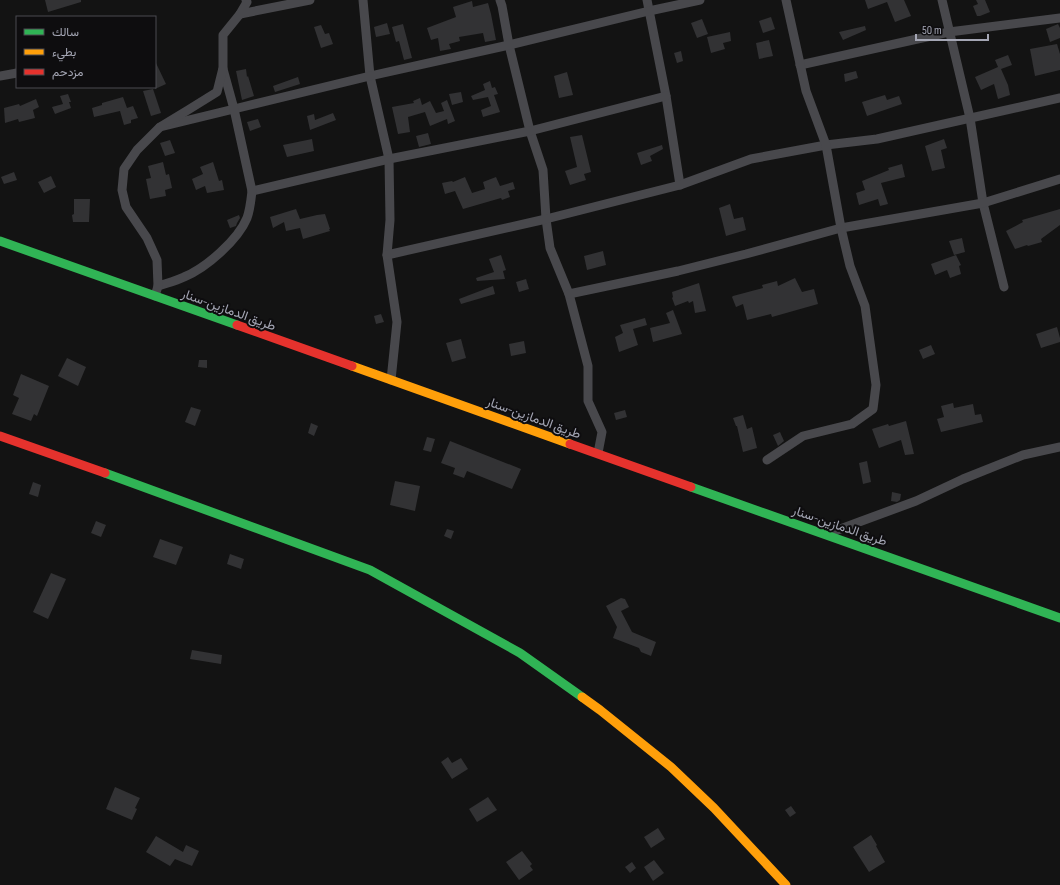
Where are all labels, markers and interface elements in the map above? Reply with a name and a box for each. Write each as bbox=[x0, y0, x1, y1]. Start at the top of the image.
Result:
legend bbox=[16, 16, 156, 88]
scale bar bbox=[916, 16, 988, 42]
text: 50 m bbox=[922, 23, 942, 38]
text: سالك bbox=[52, 25, 79, 40]
text: بطيء bbox=[52, 45, 76, 62]
text: مزدحم bbox=[52, 65, 83, 80]
street label: طريق الدمازين-سنار bbox=[178, 285, 278, 334]
street label: طريق الدمازين-سنار bbox=[483, 393, 583, 442]
street label: طريق الدمازين-سنار bbox=[789, 502, 889, 550]

